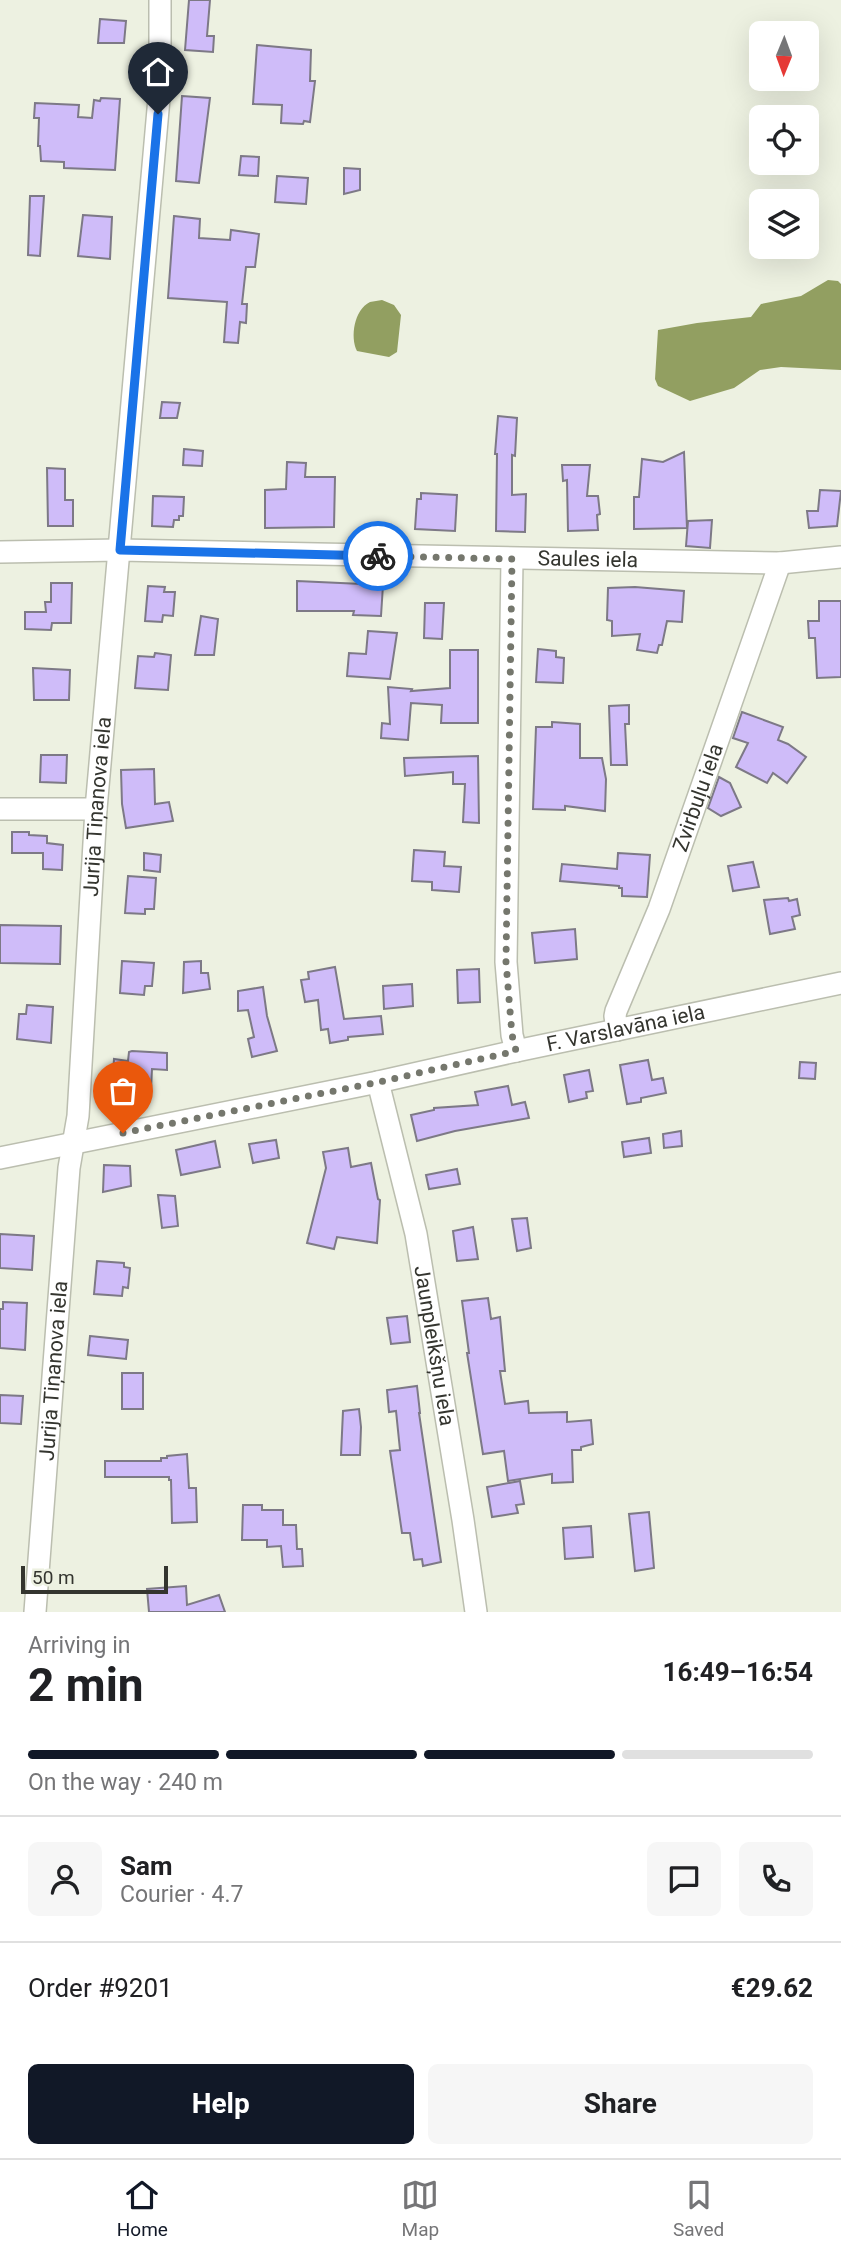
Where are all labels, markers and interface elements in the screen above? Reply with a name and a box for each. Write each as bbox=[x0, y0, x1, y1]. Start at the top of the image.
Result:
north arrow bbox=[749, 21, 819, 91]
map controls bbox=[749, 21, 819, 259]
pin bbox=[128, 42, 188, 114]
icon: home bbox=[139, 53, 177, 91]
button: locate bbox=[749, 105, 819, 175]
button: layers bbox=[749, 189, 819, 259]
courier bbox=[343, 521, 413, 591]
icon: bike bbox=[359, 537, 397, 575]
street label: Saules iela bbox=[537, 546, 638, 572]
street label: Jurija Tiņanova iela bbox=[79, 716, 116, 897]
street label: Zvirbuļu iela bbox=[668, 740, 728, 855]
street label: F. Varslavāna iela bbox=[544, 1000, 707, 1056]
pin bbox=[93, 1061, 153, 1133]
icon: bag bbox=[104, 1072, 142, 1110]
street label: Jaunpleikšņu iela bbox=[409, 1264, 459, 1428]
street label: Jurija Tiņanova iela bbox=[35, 1280, 72, 1462]
scale bar bbox=[21, 1563, 168, 1595]
text: 50 m bbox=[32, 1566, 75, 1589]
text: Arriving in bbox=[28, 1632, 131, 1659]
text: 16:49–16:54 bbox=[663, 1657, 813, 1687]
text: 2 min bbox=[28, 1658, 144, 1712]
text: On the way · 240 m bbox=[28, 1769, 223, 1796]
button: person bbox=[28, 1842, 102, 1916]
button: chat bbox=[647, 1842, 721, 1916]
button: phone bbox=[739, 1842, 813, 1916]
text: Sam bbox=[120, 1851, 172, 1881]
text: Courier · 4.7 bbox=[120, 1881, 243, 1908]
text: Order #9201 bbox=[28, 1973, 173, 2003]
text: €29.62 bbox=[731, 1973, 813, 2003]
button: Help bbox=[28, 2064, 414, 2144]
button: Share bbox=[428, 2064, 813, 2144]
tab: Home bbox=[117, 2176, 168, 2241]
tab: Map bbox=[401, 2176, 439, 2241]
tab: Saved bbox=[673, 2176, 724, 2241]

